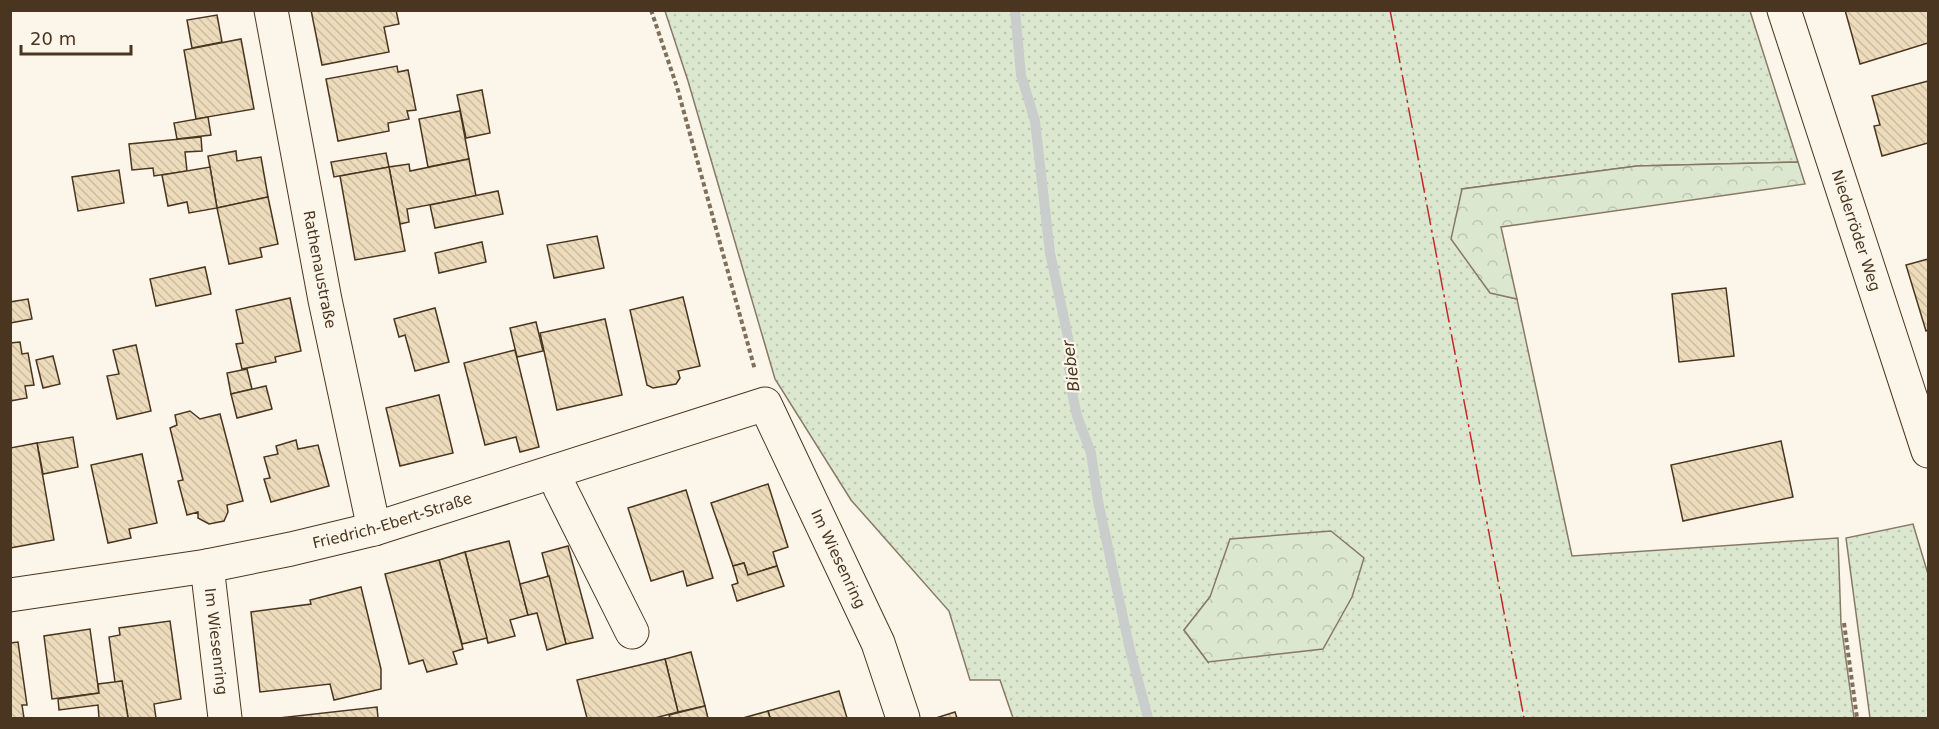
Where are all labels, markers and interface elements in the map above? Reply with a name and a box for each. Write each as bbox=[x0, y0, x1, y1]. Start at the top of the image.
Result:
scale bar bbox=[21, 18, 130, 56]
text: 20 m bbox=[30, 28, 76, 49]
street label: Niederröder Weg bbox=[1828, 167, 1884, 294]
street label: Rathenaustraße bbox=[300, 209, 340, 330]
water label: Bieber bbox=[1058, 338, 1084, 393]
street label: Friedrich-Ebert-Straße bbox=[311, 489, 474, 552]
street label: Im Wiesenring bbox=[807, 506, 869, 611]
street label: Im Wiesenring bbox=[201, 587, 231, 696]

